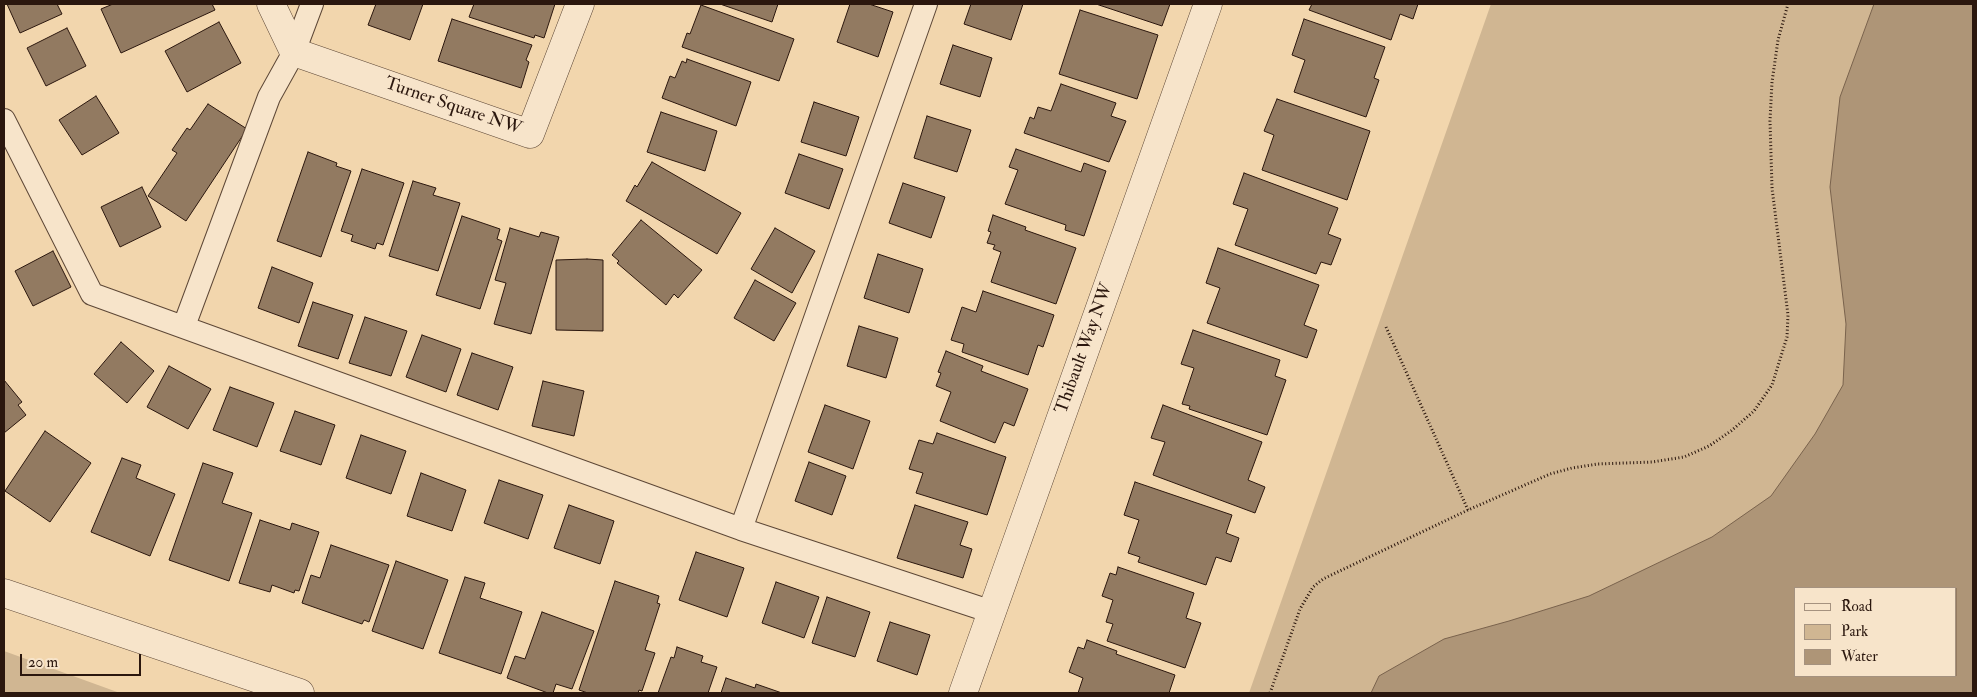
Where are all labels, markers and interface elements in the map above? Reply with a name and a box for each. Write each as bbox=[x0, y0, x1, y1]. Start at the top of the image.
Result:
street label: Turner Square NW bbox=[382, 73, 524, 141]
street label: Thibault Way NW bbox=[1051, 281, 1119, 417]
legend bbox=[1794, 587, 1957, 677]
text: Road bbox=[1841, 597, 1872, 616]
text: Park bbox=[1841, 622, 1868, 641]
scale bar bbox=[22, 644, 144, 676]
text: Water bbox=[1841, 647, 1878, 666]
text: 20 m bbox=[28, 653, 58, 672]

